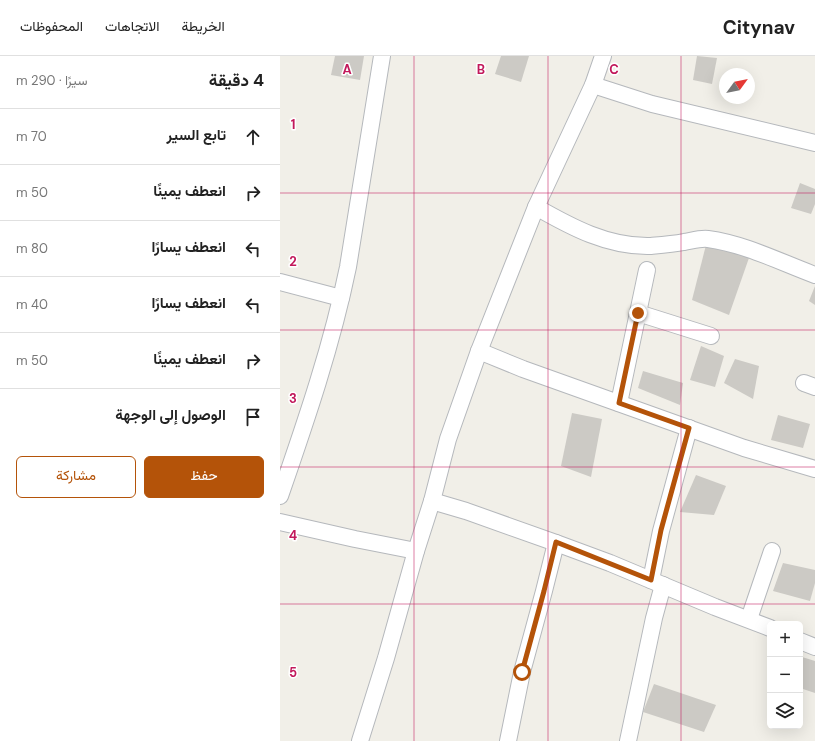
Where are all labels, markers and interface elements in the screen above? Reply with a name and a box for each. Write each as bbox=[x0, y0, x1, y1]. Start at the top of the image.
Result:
text: Citynav bbox=[723, 15, 795, 40]
text: المحفوظات bbox=[20, 17, 83, 35]
text: الاتجاهات bbox=[105, 17, 159, 35]
text: الخريطة bbox=[181, 17, 225, 35]
text: A bbox=[342, 61, 352, 78]
text: B bbox=[477, 61, 485, 78]
text: C bbox=[609, 61, 619, 78]
north arrow bbox=[719, 68, 755, 104]
text: 4 دقيقة bbox=[209, 69, 264, 91]
text: سيرًا · 290 m bbox=[16, 72, 88, 89]
text: 1 bbox=[291, 116, 295, 133]
text: تابع السير bbox=[167, 125, 226, 145]
icon: ahead bbox=[242, 126, 264, 148]
text: 70 m bbox=[16, 128, 47, 145]
text: انعطف يمينًا bbox=[153, 181, 226, 201]
icon: right bbox=[242, 182, 264, 204]
text: 50 m bbox=[16, 184, 48, 201]
text: انعطف يسارًا bbox=[151, 237, 226, 257]
icon: left bbox=[242, 238, 264, 260]
text: 80 m bbox=[16, 240, 48, 257]
text: 2 bbox=[289, 253, 297, 270]
text: انعطف يسارًا bbox=[151, 293, 226, 313]
icon: left bbox=[242, 294, 264, 316]
text: 40 m bbox=[16, 296, 48, 313]
route end bbox=[629, 304, 647, 322]
text: انعطف يمينًا bbox=[153, 349, 226, 369]
icon: right bbox=[242, 350, 264, 372]
text: 50 m bbox=[16, 352, 48, 369]
text: 3 bbox=[289, 390, 297, 407]
text: الوصول إلى الوجهة bbox=[115, 405, 226, 425]
icon: arrive bbox=[242, 406, 264, 428]
button: مشاركة bbox=[16, 456, 136, 498]
button: حفظ bbox=[144, 456, 264, 498]
text: 4 bbox=[289, 527, 297, 544]
map controls bbox=[767, 621, 803, 729]
button: + bbox=[767, 621, 803, 657]
button: − bbox=[767, 657, 803, 693]
route start bbox=[513, 663, 531, 681]
text: 5 bbox=[289, 664, 297, 681]
button: layers bbox=[767, 693, 803, 729]

